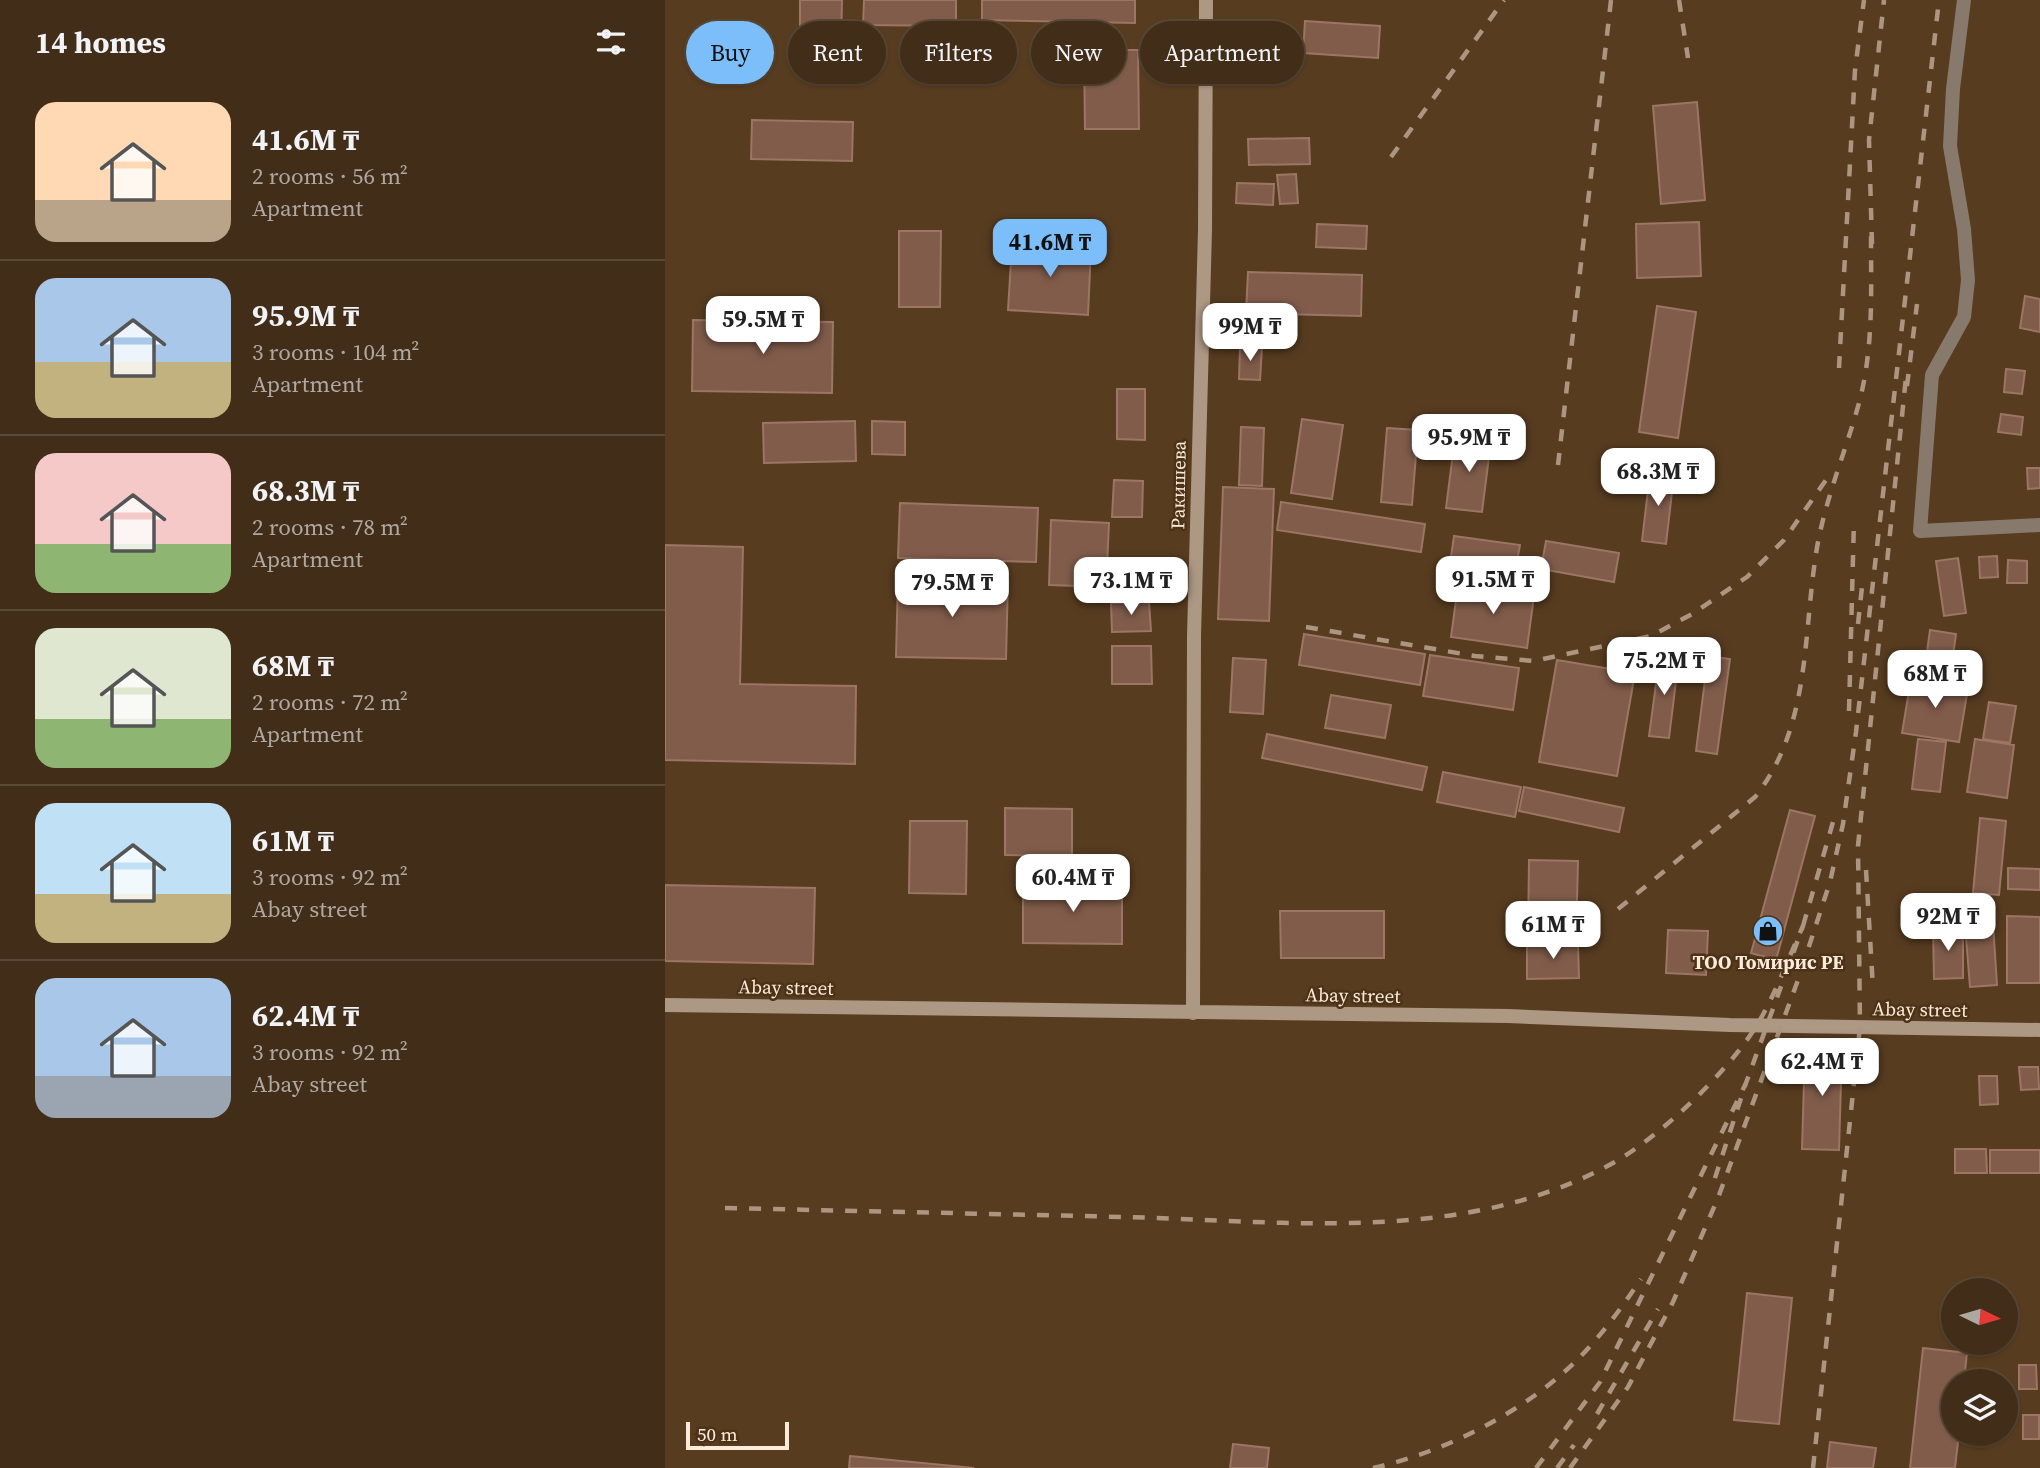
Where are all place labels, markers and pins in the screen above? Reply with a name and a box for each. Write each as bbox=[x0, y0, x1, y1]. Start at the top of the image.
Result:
pin: 41.6M ₸ bbox=[985, 219, 1115, 279]
pin: 59.5M ₸ bbox=[698, 296, 828, 356]
pin: 99M ₸ bbox=[1201, 304, 1299, 363]
pin: 95.9M ₸ bbox=[1404, 414, 1534, 474]
pin: 68.3M ₸ bbox=[1593, 448, 1723, 508]
pin: 91.5M ₸ bbox=[1428, 556, 1558, 616]
pin: 73.1M ₸ bbox=[1066, 558, 1196, 617]
pin: 79.5M ₸ bbox=[887, 560, 1017, 619]
pin: 75.2M ₸ bbox=[1599, 638, 1729, 697]
pin: 68M ₸ bbox=[1886, 650, 1984, 710]
pin: 60.4M ₸ bbox=[1008, 855, 1138, 914]
pin: 92M ₸ bbox=[1899, 894, 1997, 953]
pin: 61M ₸ bbox=[1504, 902, 1602, 961]
shop icon: ТОО Томирис РЕ bbox=[1751, 914, 1785, 948]
place label: ТОО Томирис РЕ bbox=[1693, 949, 1843, 975]
pin: 62.4M ₸ bbox=[1757, 1038, 1887, 1098]

